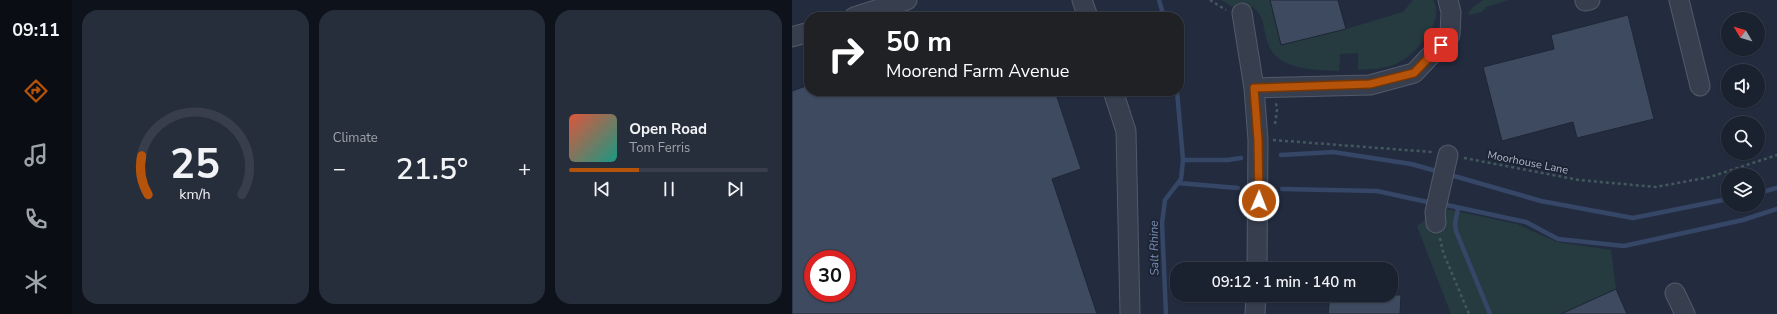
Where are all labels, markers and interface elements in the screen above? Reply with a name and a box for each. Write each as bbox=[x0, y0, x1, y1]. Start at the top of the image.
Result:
north arrow bbox=[1721, 12, 1765, 56]
map controls bbox=[1721, 12, 1765, 212]
text: 09:11 bbox=[12, 18, 60, 42]
text: 50 m bbox=[886, 23, 952, 61]
icon: right bbox=[820, 28, 872, 80]
pin bbox=[1424, 28, 1458, 62]
icon: arrive bbox=[1430, 34, 1452, 56]
text: Moorend Farm Avenue bbox=[886, 59, 1069, 83]
button: sound bbox=[1721, 64, 1765, 108]
icon: directions bbox=[22, 77, 50, 105]
button: search bbox=[1721, 116, 1765, 160]
text: Open Road bbox=[629, 119, 707, 139]
text: Climate bbox=[333, 129, 378, 147]
text: 25 bbox=[170, 136, 220, 193]
text: Tom Ferris bbox=[629, 139, 690, 157]
icon: music bbox=[22, 141, 50, 169]
street label: Moorhouse Lane bbox=[1486, 147, 1570, 178]
text: 21.5° bbox=[396, 149, 468, 190]
text: − bbox=[333, 154, 346, 184]
text: + bbox=[518, 154, 531, 184]
button: layers bbox=[1721, 168, 1765, 212]
icon: previous bbox=[591, 178, 613, 200]
icon: pause bbox=[658, 178, 680, 200]
icon: next bbox=[724, 178, 746, 200]
position arrow bbox=[1238, 180, 1280, 222]
text: km/h bbox=[180, 185, 211, 204]
icon: phone bbox=[22, 205, 50, 233]
water label: Salt Rhine bbox=[1146, 220, 1162, 276]
speed limit sign: 30 bbox=[804, 250, 856, 302]
icon: climate bbox=[22, 268, 50, 296]
text: 09:12 · 1 min · 140 m bbox=[1212, 272, 1356, 292]

